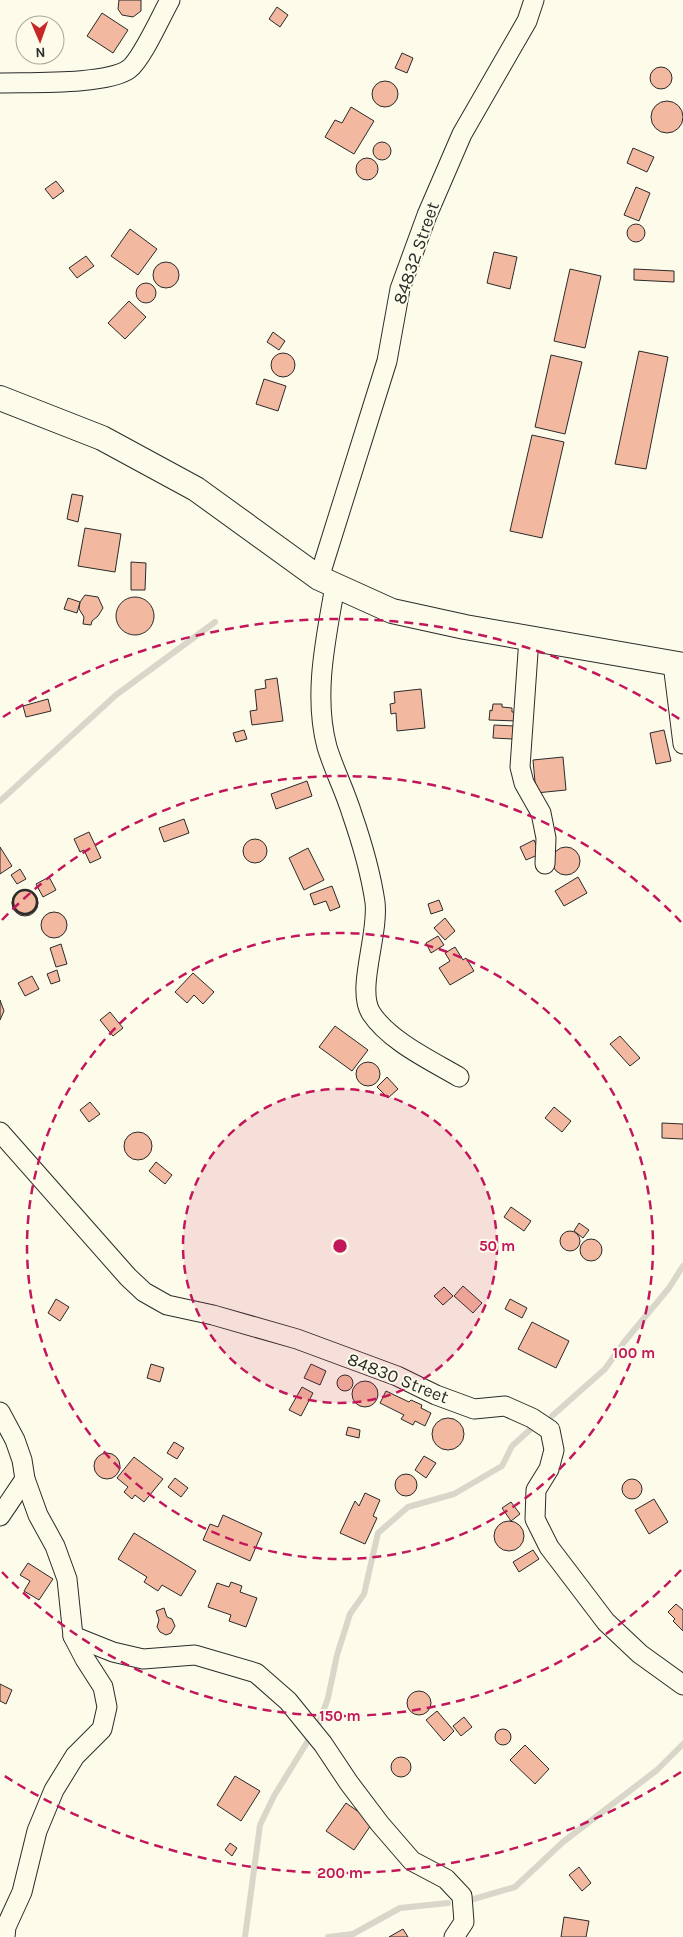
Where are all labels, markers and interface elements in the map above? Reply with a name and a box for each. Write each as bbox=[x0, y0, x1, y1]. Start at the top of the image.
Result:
north arrow bbox=[15, 15, 65, 65]
text: N bbox=[35, 44, 46, 61]
street label: 84832 Street bbox=[388, 199, 444, 307]
centre of rings bbox=[331, 1237, 349, 1255]
text: 50 m bbox=[479, 1237, 515, 1255]
text: 100 m bbox=[613, 1344, 655, 1362]
street label: 84830 Street bbox=[344, 1348, 452, 1408]
text: 150 m bbox=[319, 1707, 361, 1725]
text: 200 m bbox=[317, 1864, 363, 1882]

